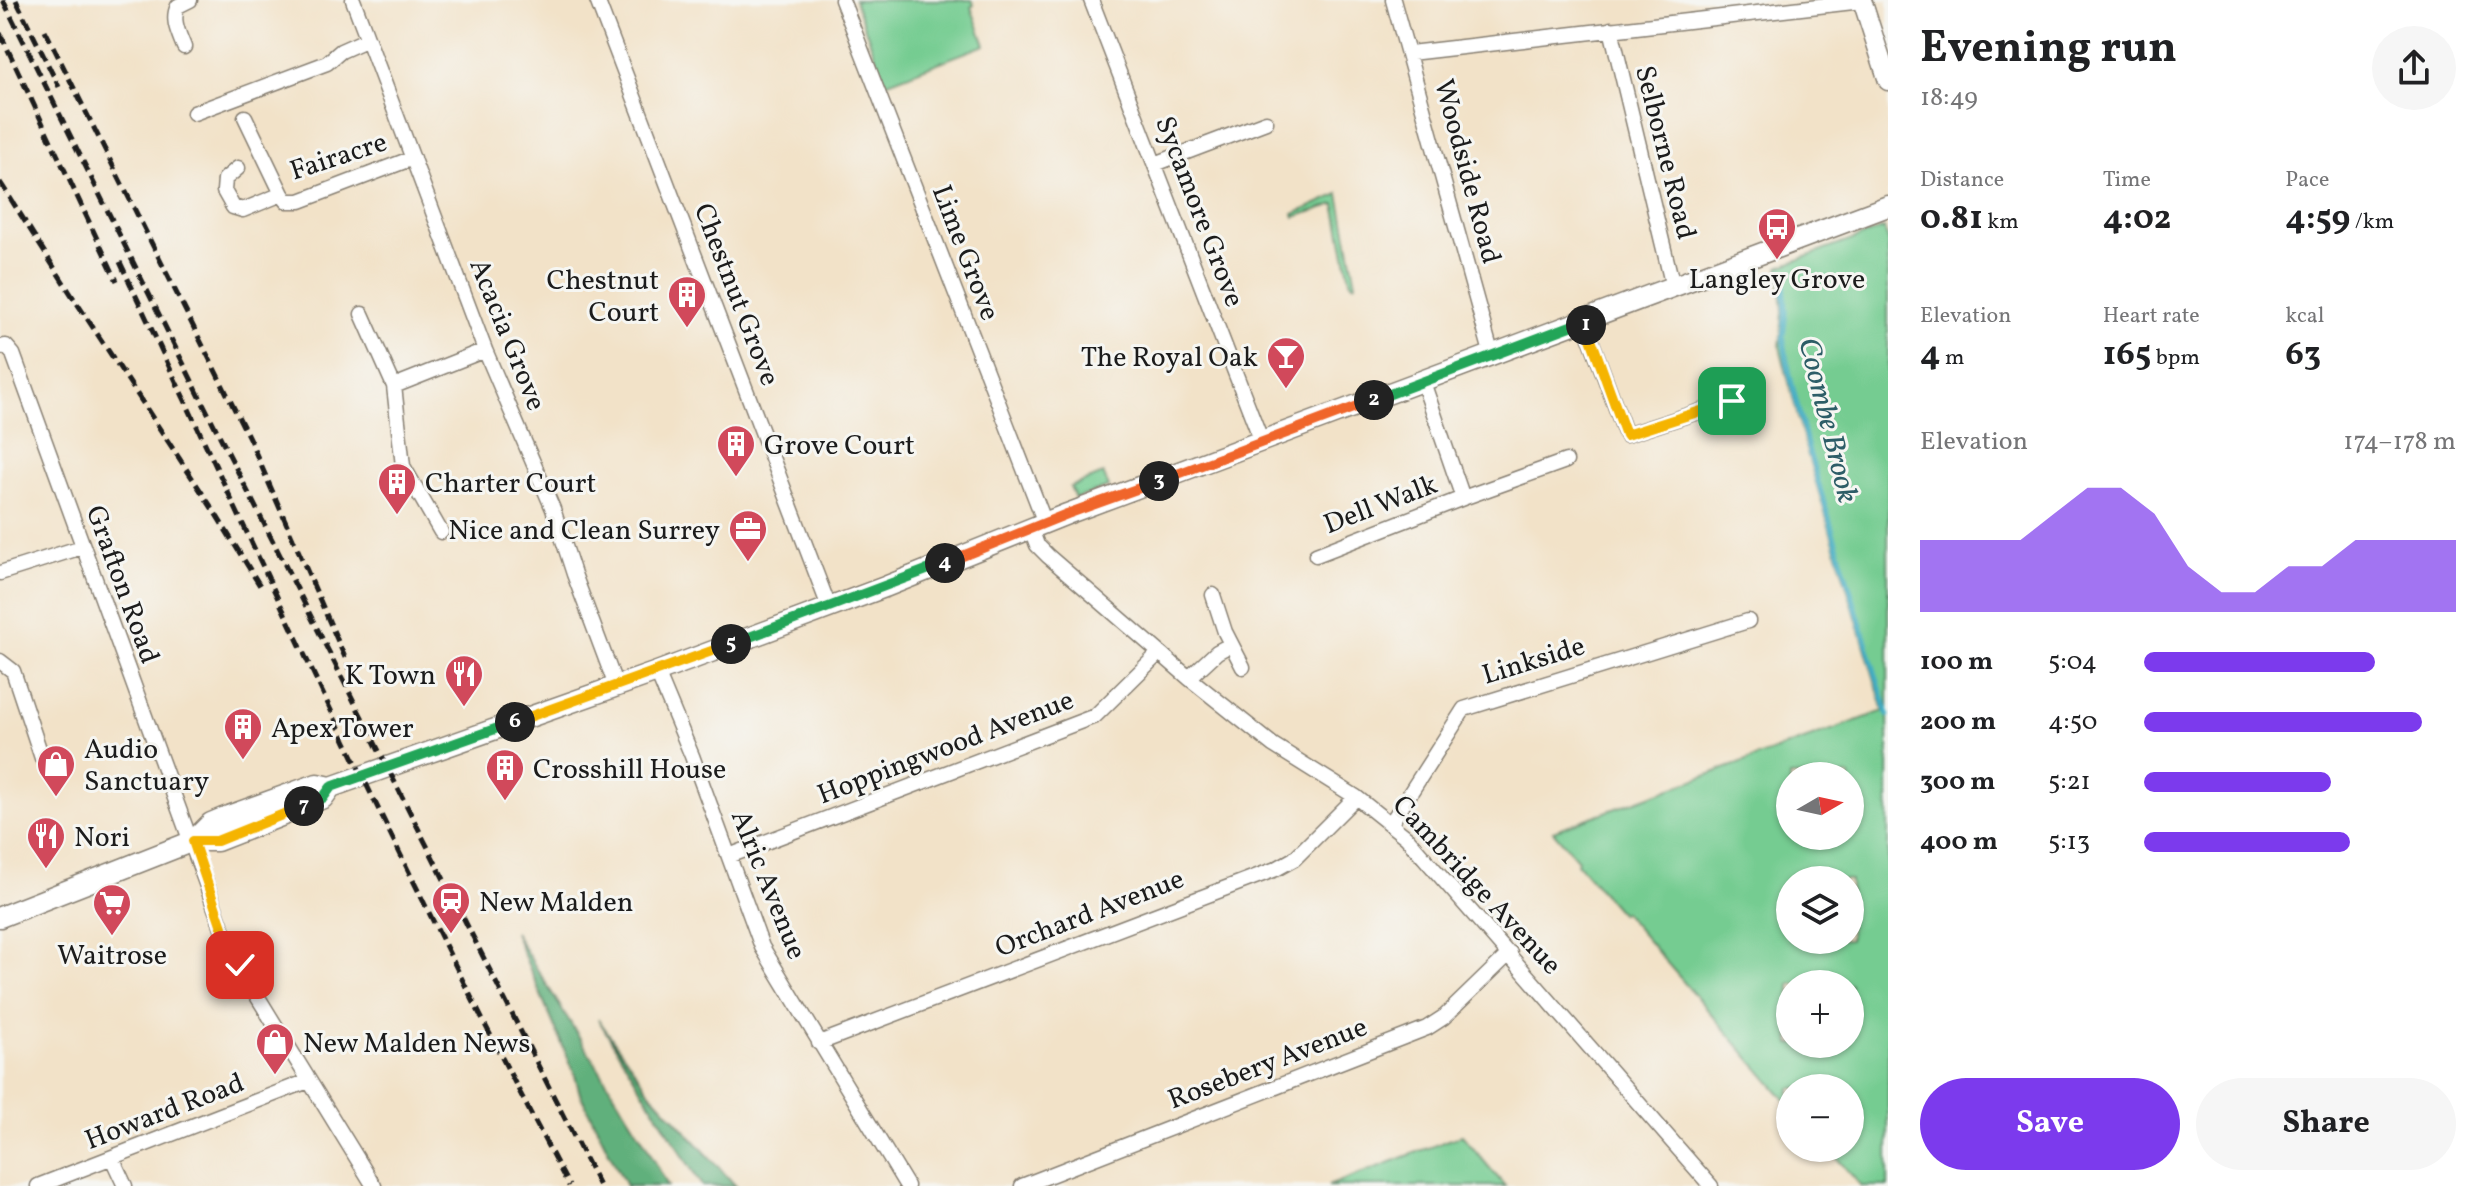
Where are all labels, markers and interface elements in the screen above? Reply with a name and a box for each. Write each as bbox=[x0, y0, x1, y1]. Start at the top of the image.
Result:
text: Evening run bbox=[1920, 19, 2177, 80]
button: share bbox=[2372, 26, 2456, 110]
street label: Selborne Road bbox=[1624, 62, 1705, 244]
street label: Woodside Road bbox=[1423, 75, 1510, 268]
text: 18:49 bbox=[1920, 80, 1978, 116]
street label: Sycamore Grove bbox=[1144, 111, 1253, 313]
street label: Fairacre bbox=[285, 123, 392, 191]
text: Distance bbox=[1920, 165, 2004, 196]
text: Time bbox=[2103, 165, 2151, 196]
text: Pace bbox=[2285, 165, 2329, 196]
street label: Lime Grove bbox=[921, 179, 1008, 326]
text: 0.81 bbox=[1920, 196, 1983, 243]
text: 4:02 bbox=[2103, 196, 2172, 243]
text: 4:59 bbox=[2285, 196, 2350, 243]
street label: Chestnut Grove bbox=[683, 198, 788, 392]
bus stop icon: Langley Grove bbox=[1756, 206, 1798, 261]
text: km bbox=[1983, 207, 2019, 238]
text: /km bbox=[2350, 207, 2394, 238]
street label: Acacia Grove bbox=[459, 253, 555, 417]
place label: Langley Grove bbox=[1689, 261, 1865, 300]
place label: Chestnut Court bbox=[547, 262, 659, 333]
building icon: Chestnut Court bbox=[666, 274, 708, 329]
text: Elevation bbox=[1920, 301, 2011, 332]
text: Heart rate bbox=[2103, 301, 2200, 332]
text: kcal bbox=[2285, 301, 2324, 332]
pin: 1 bbox=[1566, 305, 1606, 345]
text: 1 bbox=[1582, 309, 1590, 340]
text: 4 bbox=[1920, 332, 1941, 379]
text: 165 bbox=[2103, 332, 2151, 379]
text: 63 bbox=[2285, 332, 2321, 379]
water label: Coombe Brook bbox=[1786, 334, 1868, 507]
bar icon: The Royal Oak bbox=[1265, 335, 1307, 390]
place label: The Royal Oak bbox=[1081, 339, 1258, 378]
text: m bbox=[1941, 343, 1964, 374]
text: bpm bbox=[2151, 343, 2200, 374]
pin bbox=[1698, 367, 1766, 435]
icon: arrive bbox=[1710, 379, 1754, 423]
pin: 2 bbox=[1354, 380, 1394, 420]
text: 2 bbox=[1368, 384, 1380, 415]
building icon: Grove Court bbox=[715, 423, 757, 478]
text: Elevation bbox=[1920, 424, 2028, 460]
text: 174–178 m bbox=[2343, 424, 2456, 460]
place label: Grove Court bbox=[764, 427, 915, 466]
building icon: Charter Court bbox=[376, 461, 418, 516]
pin: 3 bbox=[1139, 461, 1179, 501]
place label: Charter Court bbox=[425, 465, 596, 504]
text: 3 bbox=[1153, 465, 1165, 496]
street label: Dell Walk bbox=[1318, 466, 1443, 545]
street label: Grafton Road bbox=[75, 500, 168, 669]
office icon: Nice and Clean Surrey bbox=[727, 508, 769, 563]
place label: Nice and Clean Surrey bbox=[448, 512, 720, 551]
pin: 4 bbox=[925, 543, 965, 583]
text: 4 bbox=[938, 547, 952, 578]
pin: 5 bbox=[711, 624, 751, 664]
street label: Linkside bbox=[1478, 627, 1590, 695]
text: 5 bbox=[726, 628, 736, 659]
text: 100 m bbox=[1920, 644, 1993, 680]
text: 5:04 bbox=[2048, 644, 2097, 680]
restaurant icon: K Town bbox=[443, 653, 485, 708]
place label: K Town bbox=[345, 657, 436, 696]
street label: Hoppingwood Avenue bbox=[812, 681, 1080, 815]
pin: 6 bbox=[495, 702, 535, 742]
text: 200 m bbox=[1920, 704, 1996, 740]
text: 4:50 bbox=[2048, 704, 2097, 740]
building icon: Apex Tower bbox=[222, 706, 264, 761]
text: 6 bbox=[509, 706, 521, 737]
place label: Apex Tower bbox=[271, 710, 414, 749]
place label: Audio Sanctuary bbox=[84, 731, 209, 802]
shop icon: Audio Sanctuary bbox=[35, 743, 77, 798]
building icon: Crosshill House bbox=[484, 747, 526, 802]
place label: Crosshill House bbox=[533, 751, 726, 790]
north arrow bbox=[1776, 762, 1864, 850]
map controls bbox=[1776, 762, 1864, 1162]
text: 300 m bbox=[1920, 764, 1996, 800]
text: 5:21 bbox=[2048, 764, 2091, 800]
pin: 7 bbox=[284, 786, 324, 826]
street label: Cambridge Avenue bbox=[1382, 787, 1570, 984]
text: 7 bbox=[299, 790, 309, 821]
street label: Alric Avenue bbox=[720, 804, 815, 965]
restaurant icon: Nori bbox=[25, 815, 67, 870]
place label: Nori bbox=[74, 819, 130, 858]
text: 400 m bbox=[1920, 824, 1998, 860]
text: 5:13 bbox=[2048, 824, 2090, 860]
street label: Orchard Avenue bbox=[990, 860, 1190, 968]
button: layers bbox=[1776, 866, 1864, 954]
station icon: New Malden bbox=[430, 880, 472, 935]
supermarket icon: Waitrose bbox=[91, 882, 133, 937]
place label: New Malden bbox=[479, 884, 633, 923]
pin bbox=[206, 931, 274, 999]
place label: Waitrose bbox=[57, 937, 167, 976]
icon: check bbox=[218, 943, 262, 987]
button: + bbox=[1776, 970, 1864, 1058]
street label: Rosebery Avenue bbox=[1163, 1008, 1373, 1120]
shop icon: New Malden News bbox=[254, 1021, 296, 1076]
place label: New Malden News bbox=[303, 1025, 530, 1064]
street label: Howard Road bbox=[80, 1064, 250, 1161]
button: − bbox=[1776, 1074, 1864, 1162]
button: Save bbox=[1920, 1078, 2180, 1170]
button: Share bbox=[2196, 1078, 2456, 1170]

